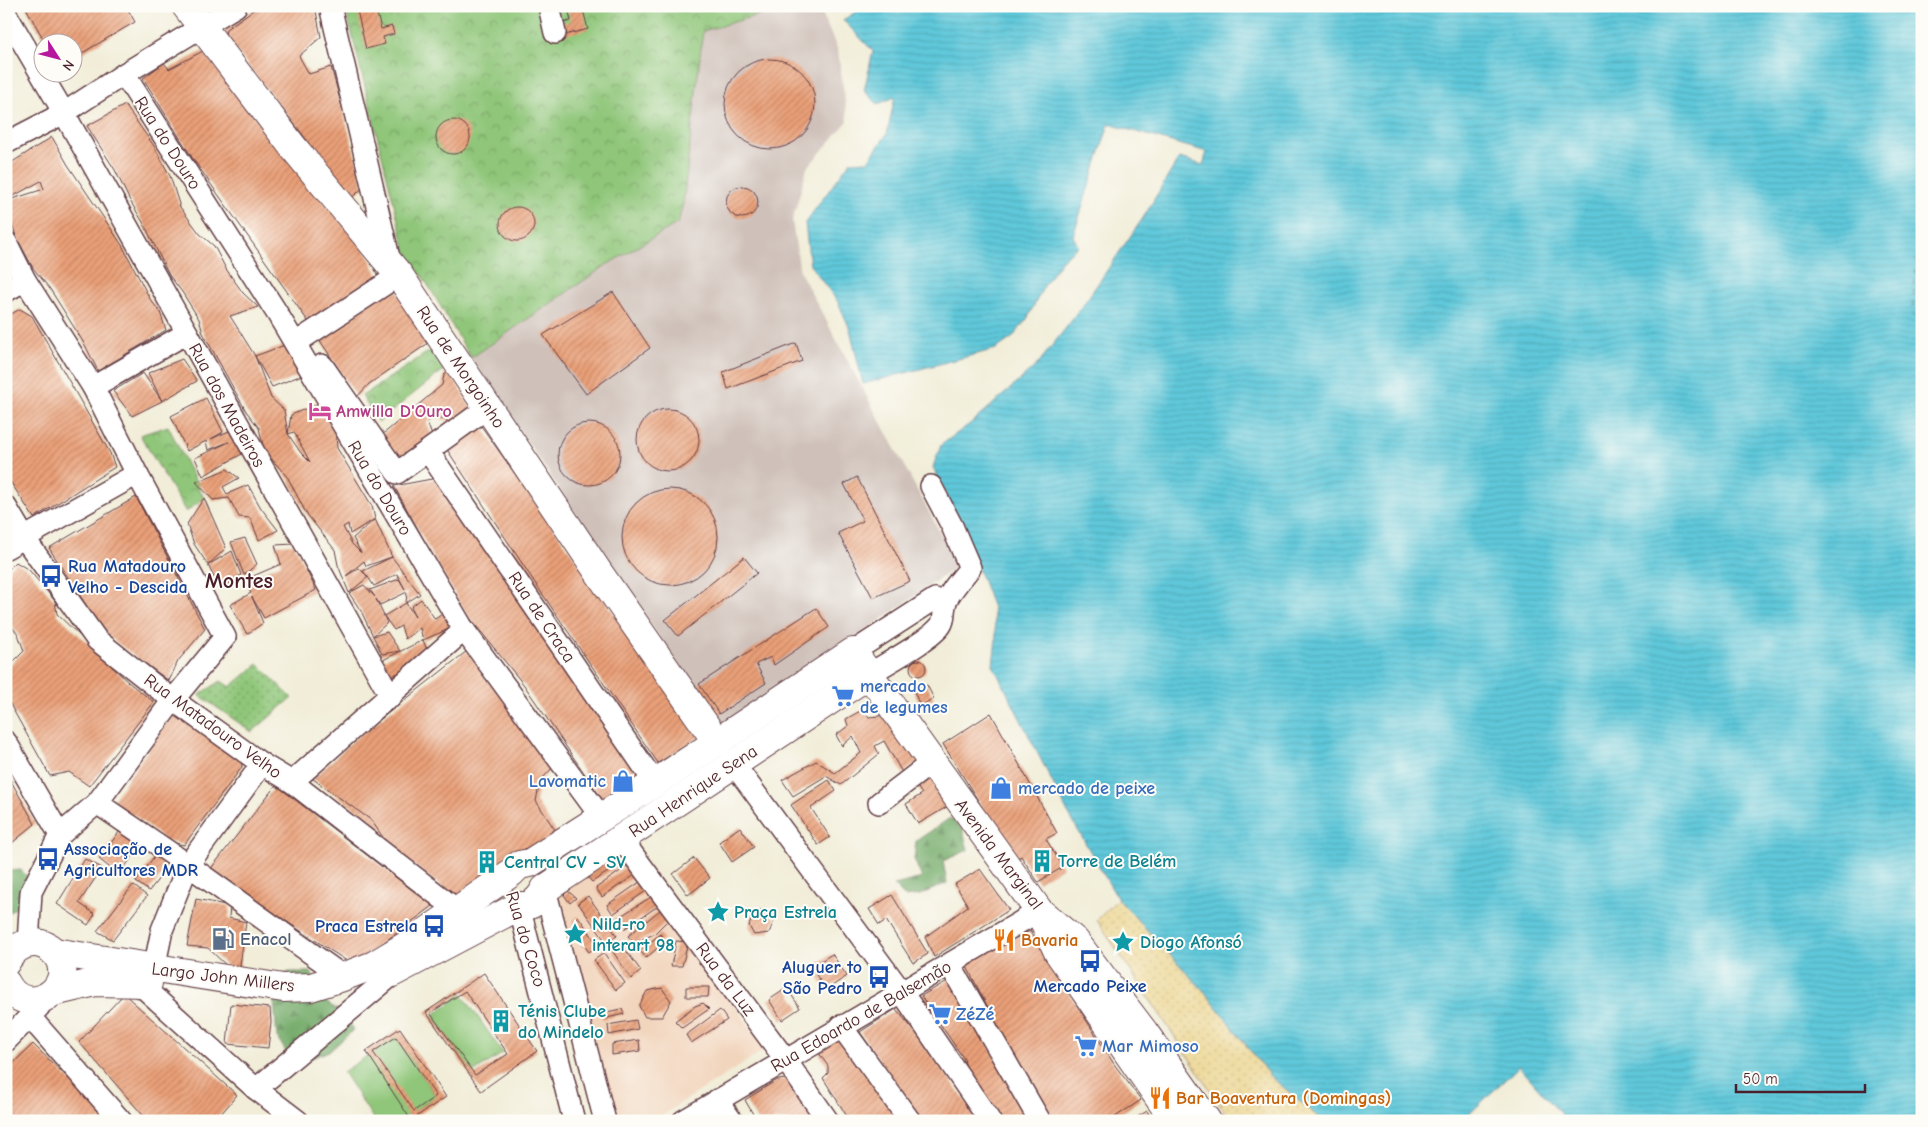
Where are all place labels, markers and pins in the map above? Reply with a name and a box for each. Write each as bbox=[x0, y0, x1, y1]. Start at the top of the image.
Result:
hotel icon: Amwilla D'Ouro bbox=[307, 398, 333, 424]
place label: Amwilla D'Ouro bbox=[336, 401, 452, 422]
place label: Rua Matadouro Velho - Descida bbox=[68, 556, 188, 598]
bus stop icon: Rua Matadouro Velho - Descida bbox=[38, 563, 64, 589]
place label: mercado de legumes bbox=[860, 676, 948, 718]
supermarket icon: mercado de legumes bbox=[830, 683, 856, 709]
shop icon: Lavomatic bbox=[610, 768, 636, 794]
place label: Lavomatic bbox=[529, 771, 607, 792]
shop icon: mercado de peixe bbox=[988, 775, 1014, 801]
place label: mercado de peixe bbox=[1018, 778, 1155, 799]
place label: Associação de Agricultores MDR bbox=[64, 839, 199, 881]
bus stop icon: Associação de Agricultores MDR bbox=[35, 846, 61, 872]
building icon: Torre de Belém bbox=[1029, 848, 1055, 874]
building icon: Central CV - SV bbox=[474, 849, 500, 875]
place label: Torre de Belém bbox=[1058, 851, 1176, 872]
place label: Central CV - SV bbox=[504, 852, 626, 873]
place icon: Praça Estrela bbox=[705, 899, 731, 925]
place label: Praça Estrela bbox=[734, 902, 837, 923]
bus stop icon: Praca Estrela bbox=[421, 913, 447, 939]
place label: Nild-ro interart 98 bbox=[592, 914, 675, 956]
place label: Praca Estrela bbox=[315, 916, 418, 937]
place icon: Nild-ro interart 98 bbox=[562, 921, 588, 947]
fuel station icon: Enacol bbox=[210, 926, 236, 952]
restaurant icon: Bavaria bbox=[991, 927, 1017, 953]
place label: Enacol bbox=[240, 929, 292, 950]
place icon: Diogo Afonsó bbox=[1110, 929, 1136, 955]
place label: Bavaria bbox=[1021, 930, 1078, 951]
place label: Diogo Afonsó bbox=[1140, 932, 1242, 953]
bus stop icon: Mercado Peixe bbox=[1077, 948, 1103, 974]
place label: Aluguer to São Pedro bbox=[782, 957, 862, 999]
bus stop icon: Aluguer to São Pedro bbox=[866, 964, 892, 990]
place label: Mercado Peixe bbox=[1033, 976, 1147, 997]
place label: Ténis Clube do Mindelo bbox=[518, 1001, 606, 1043]
supermarket icon: ZéZé bbox=[927, 1001, 953, 1027]
place label: ZéZé bbox=[956, 1004, 995, 1025]
building icon: Ténis Clube do Mindelo bbox=[488, 1008, 514, 1034]
supermarket icon: Mar Mimoso bbox=[1073, 1033, 1099, 1059]
place label: Mar Mimoso bbox=[1102, 1036, 1199, 1057]
restaurant icon: Bar Boaventura (Domingas) bbox=[1147, 1085, 1173, 1111]
place label: Bar Boaventura (Domingas) bbox=[1176, 1088, 1391, 1109]

